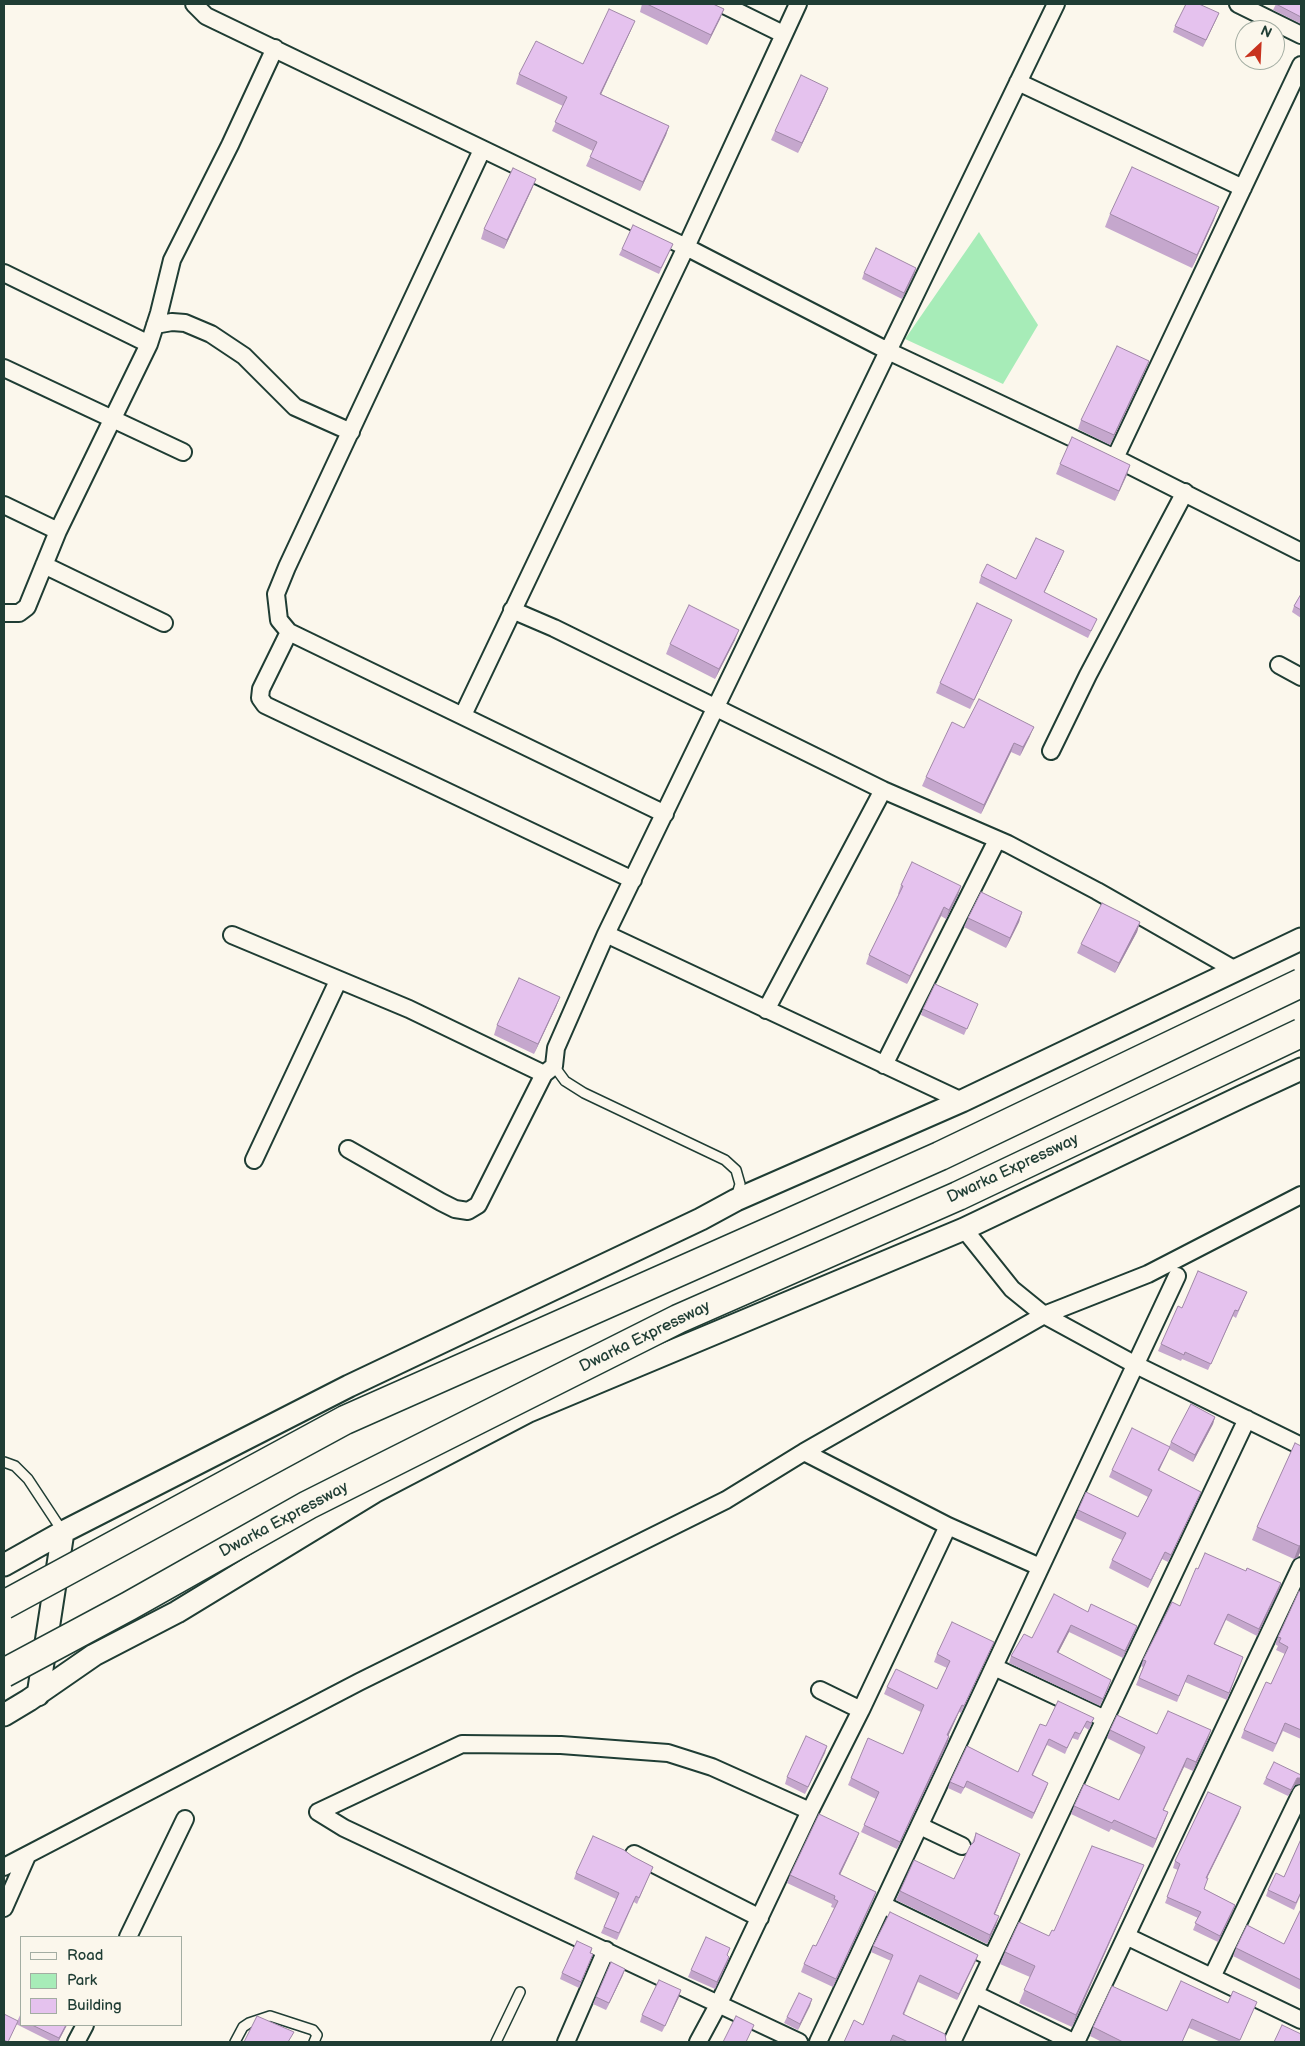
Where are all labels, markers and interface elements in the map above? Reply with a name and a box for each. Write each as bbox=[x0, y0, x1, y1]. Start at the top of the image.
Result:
north arrow bbox=[1235, 20, 1285, 70]
text: N bbox=[1258, 22, 1274, 42]
street label: Dwarka Expressway bbox=[944, 1130, 1082, 1208]
street label: Dwarka Expressway bbox=[577, 1297, 713, 1377]
street label: Dwarka Expressway bbox=[216, 1478, 352, 1562]
legend bbox=[20, 1936, 182, 2026]
text: Road bbox=[67, 1946, 103, 1965]
text: Park bbox=[67, 1971, 97, 1990]
text: Building bbox=[67, 1996, 122, 2015]

